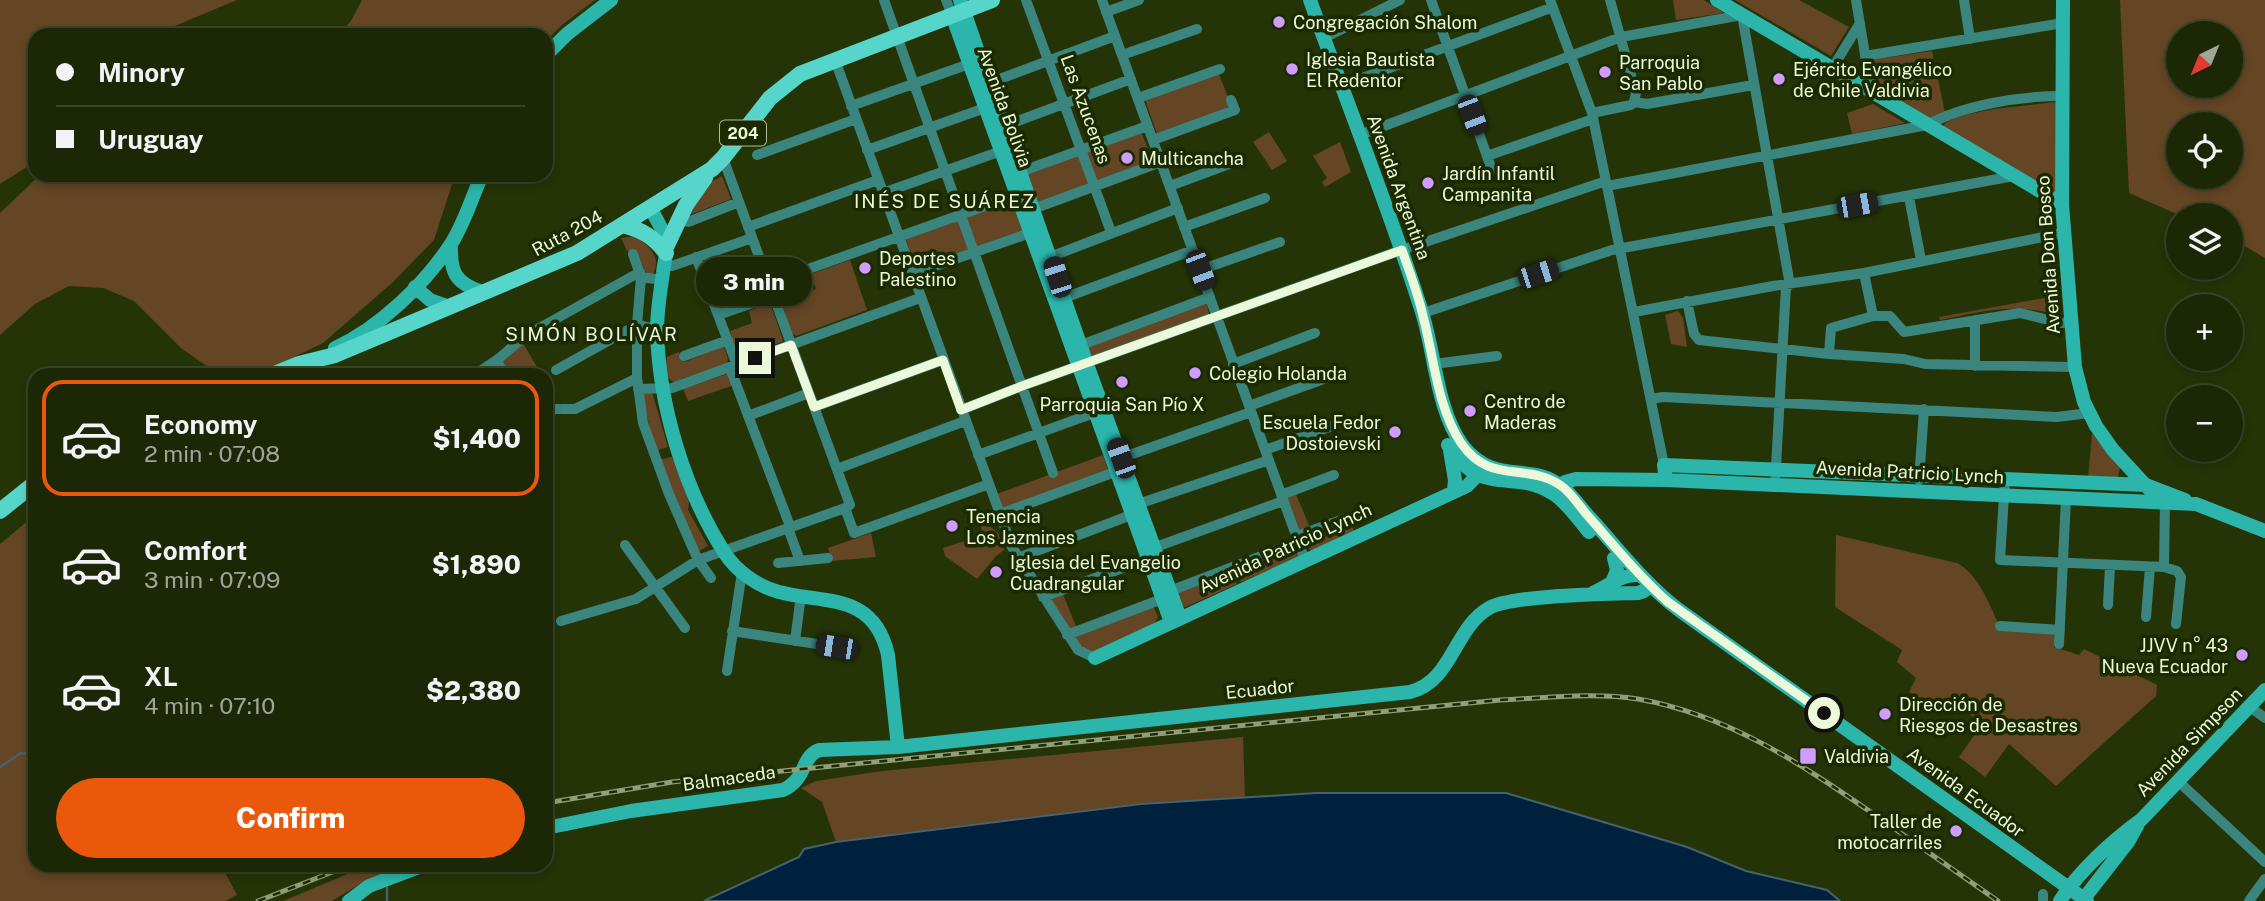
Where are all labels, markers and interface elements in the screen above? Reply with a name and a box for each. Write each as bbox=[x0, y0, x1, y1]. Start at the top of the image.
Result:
place label: Congregación Shalom bbox=[1293, 12, 1477, 33]
marker: Congregación Shalom bbox=[1271, 14, 1287, 30]
north arrow bbox=[2166, 21, 2244, 98]
map controls bbox=[2166, 21, 2243, 462]
street label: Avenida Bolivia bbox=[974, 44, 1036, 170]
place label: Iglesia Bautista El Redentor bbox=[1306, 49, 1435, 91]
street label: Las Azucenas bbox=[1057, 52, 1115, 166]
place label: Parroquia San Pablo bbox=[1619, 52, 1703, 94]
text: Minory bbox=[98, 57, 185, 88]
place label: Ejército Evangélico de Chile Valdivia bbox=[1793, 59, 1952, 101]
marker: Iglesia Bautista El Redentor bbox=[1284, 61, 1300, 77]
marker: Parroquia San Pablo bbox=[1597, 64, 1613, 80]
marker: Ejército Evangélico de Chile Valdivia bbox=[1771, 71, 1787, 87]
car bbox=[1455, 92, 1490, 138]
street label: Avenida Argentina bbox=[1363, 111, 1435, 263]
button: locate bbox=[2166, 112, 2243, 189]
road number: 204 bbox=[720, 120, 766, 146]
text: Uruguay bbox=[98, 124, 203, 155]
place label: Multicancha bbox=[1141, 148, 1244, 169]
marker: Multicancha bbox=[1119, 150, 1135, 166]
place label: Jardín Infantil Campanita bbox=[1442, 163, 1555, 205]
marker: Jardín Infantil Campanita bbox=[1420, 175, 1436, 191]
street label: Avenida Don Bosco bbox=[2032, 175, 2064, 335]
district label: INÉS DE SUÁREZ bbox=[854, 190, 1036, 212]
car bbox=[1835, 191, 1880, 219]
button: layers bbox=[2166, 203, 2243, 280]
street label: Ruta 204 bbox=[528, 206, 606, 260]
car bbox=[1183, 247, 1218, 293]
place label: Deportes Palestino bbox=[879, 248, 956, 290]
car bbox=[1041, 254, 1074, 300]
callout: 3 min bbox=[697, 256, 813, 306]
car bbox=[1515, 258, 1562, 290]
marker: Deportes Palestino bbox=[857, 260, 873, 276]
text: 3 min bbox=[723, 268, 785, 295]
button: + bbox=[2166, 294, 2243, 371]
district label: SIMÓN BOLÍVAR bbox=[505, 323, 679, 345]
route end bbox=[739, 342, 771, 374]
place label: Colegio Holanda bbox=[1209, 363, 1347, 384]
marker: Colegio Holanda bbox=[1187, 365, 1203, 381]
marker: Parroquia San Pío X bbox=[1114, 374, 1130, 390]
button: − bbox=[2166, 385, 2243, 462]
place label: Centro de Maderas bbox=[1484, 391, 1566, 433]
place label: Parroquia San Pío X bbox=[1040, 394, 1204, 415]
marker: Centro de Maderas bbox=[1462, 403, 1478, 419]
icon: car bbox=[60, 407, 123, 470]
text: Economy bbox=[144, 409, 257, 440]
place label: Escuela Fedor Dostoievski bbox=[1262, 412, 1381, 454]
text: $1,400 bbox=[432, 423, 521, 454]
marker: Escuela Fedor Dostoievski bbox=[1387, 424, 1403, 440]
car bbox=[1104, 435, 1139, 481]
text: 2 min · 07:08 bbox=[144, 440, 280, 467]
street label: Avenida Patricio Lynch bbox=[1815, 457, 2005, 487]
street label: Avenida Patricio Lynch bbox=[1195, 499, 1375, 597]
place label: Tenencia Los Jazmines bbox=[966, 506, 1075, 548]
marker: Tenencia Los Jazmines bbox=[944, 518, 960, 534]
icon: car bbox=[60, 533, 123, 596]
text: Comfort bbox=[144, 535, 247, 566]
text: $1,890 bbox=[432, 549, 521, 580]
place label: Iglesia del Evangelio Cuadrangular bbox=[1010, 552, 1181, 594]
marker: Iglesia del Evangelio Cuadrangular bbox=[988, 564, 1004, 580]
text: 3 min · 07:09 bbox=[144, 566, 280, 593]
car bbox=[814, 633, 859, 661]
place label: JJVV n° 43 Nueva Ecuador bbox=[2102, 635, 2228, 677]
marker: JJVV n° 43 Nueva Ecuador bbox=[2234, 647, 2250, 663]
icon: car bbox=[60, 659, 123, 722]
text: XL bbox=[144, 661, 178, 692]
text: $2,380 bbox=[426, 675, 521, 706]
street label: Ecuador bbox=[1225, 675, 1295, 703]
street label: Avenida Simpson bbox=[2132, 683, 2246, 801]
text: 4 min · 07:10 bbox=[144, 692, 275, 719]
place label: Dirección de Riesgos de Desastres bbox=[1899, 694, 2078, 736]
route start bbox=[1808, 697, 1840, 729]
marker: Dirección de Riesgos de Desastres bbox=[1877, 706, 1893, 722]
street label: Avenida Ecuador bbox=[1903, 742, 2029, 842]
marker: Valdivia bbox=[1798, 746, 1818, 766]
place label: Valdivia bbox=[1824, 746, 1889, 767]
street label: Balmaceda bbox=[681, 761, 777, 795]
button: Confirm bbox=[56, 778, 525, 858]
place label: Taller de motocarriles bbox=[1837, 811, 1942, 853]
marker: Taller de motocarriles bbox=[1948, 823, 1964, 839]

